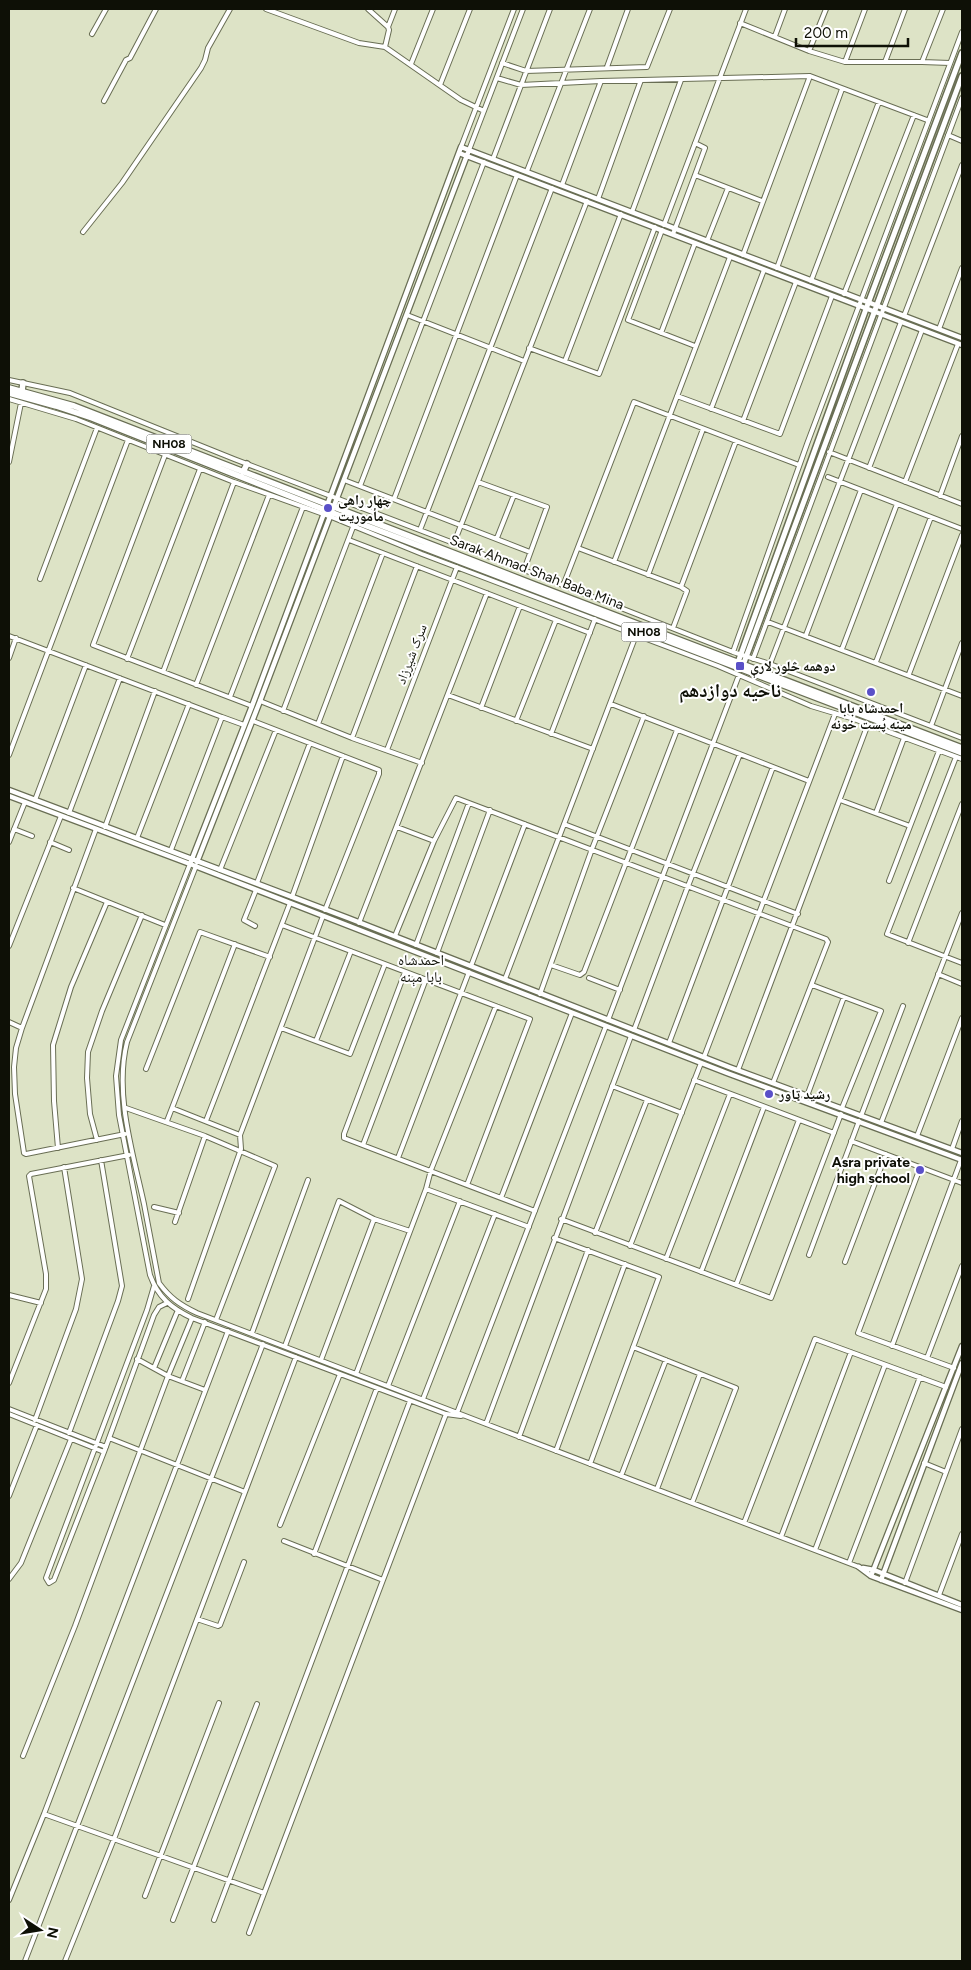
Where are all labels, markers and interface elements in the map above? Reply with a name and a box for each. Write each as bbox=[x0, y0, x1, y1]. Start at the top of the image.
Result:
scale bar bbox=[796, 15, 908, 47]
text: 200 m bbox=[804, 24, 848, 42]
road number: NH08 bbox=[146, 434, 192, 454]
place label: چهار راهی مأموریت bbox=[338, 492, 391, 525]
marker: چهار راهی مأموریت bbox=[322, 502, 334, 514]
street label: Sarak Ahmad Shah Baba Mina bbox=[447, 531, 626, 614]
street label: سرک شیرزاد bbox=[392, 622, 431, 687]
road number: NH08 bbox=[622, 622, 666, 642]
place label: دوهمه څلور لارې bbox=[750, 658, 836, 678]
marker: دوهمه څلور لارې bbox=[734, 660, 746, 672]
district label: ناحیه دوازدهم bbox=[679, 679, 781, 703]
marker: احمدشاه بابا مینه پُست خونه bbox=[865, 686, 877, 698]
place label: احمدشاه بابا مینه پُست خونه bbox=[830, 700, 912, 733]
district label: احمدشاه بابا مېنه bbox=[398, 951, 444, 987]
place label: رشید ټاور bbox=[778, 1086, 830, 1103]
marker: رشید ټاور bbox=[763, 1088, 775, 1100]
place label: Asra private high school bbox=[832, 1154, 910, 1187]
marker: Asra private high school bbox=[914, 1164, 926, 1176]
north arrow bbox=[15, 1905, 65, 1955]
text: N bbox=[43, 1926, 62, 1940]

